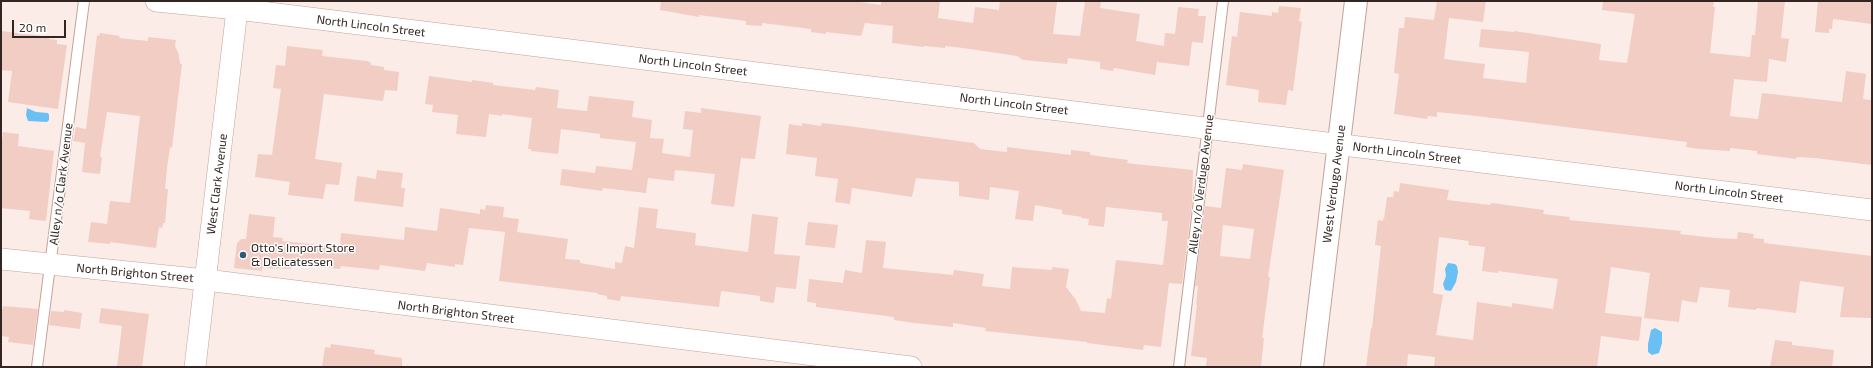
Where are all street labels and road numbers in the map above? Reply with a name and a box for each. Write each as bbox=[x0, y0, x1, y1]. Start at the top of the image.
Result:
street label: North Lincoln Street bbox=[316, 12, 426, 40]
street label: North Lincoln Street bbox=[638, 51, 748, 79]
street label: North Lincoln Street bbox=[959, 90, 1069, 118]
street label: Alley n/o Verdugo Avenue bbox=[1185, 114, 1217, 254]
street label: Alley n/o Clark Avenue bbox=[46, 122, 76, 246]
street label: West Verdugo Avenue bbox=[1320, 124, 1348, 244]
street label: West Clark Avenue bbox=[204, 133, 230, 235]
street label: North Lincoln Street bbox=[1352, 139, 1462, 167]
street label: North Lincoln Street bbox=[1674, 178, 1784, 206]
street label: North Brighton Street bbox=[76, 261, 194, 285]
street label: North Brighton Street bbox=[397, 298, 515, 326]

